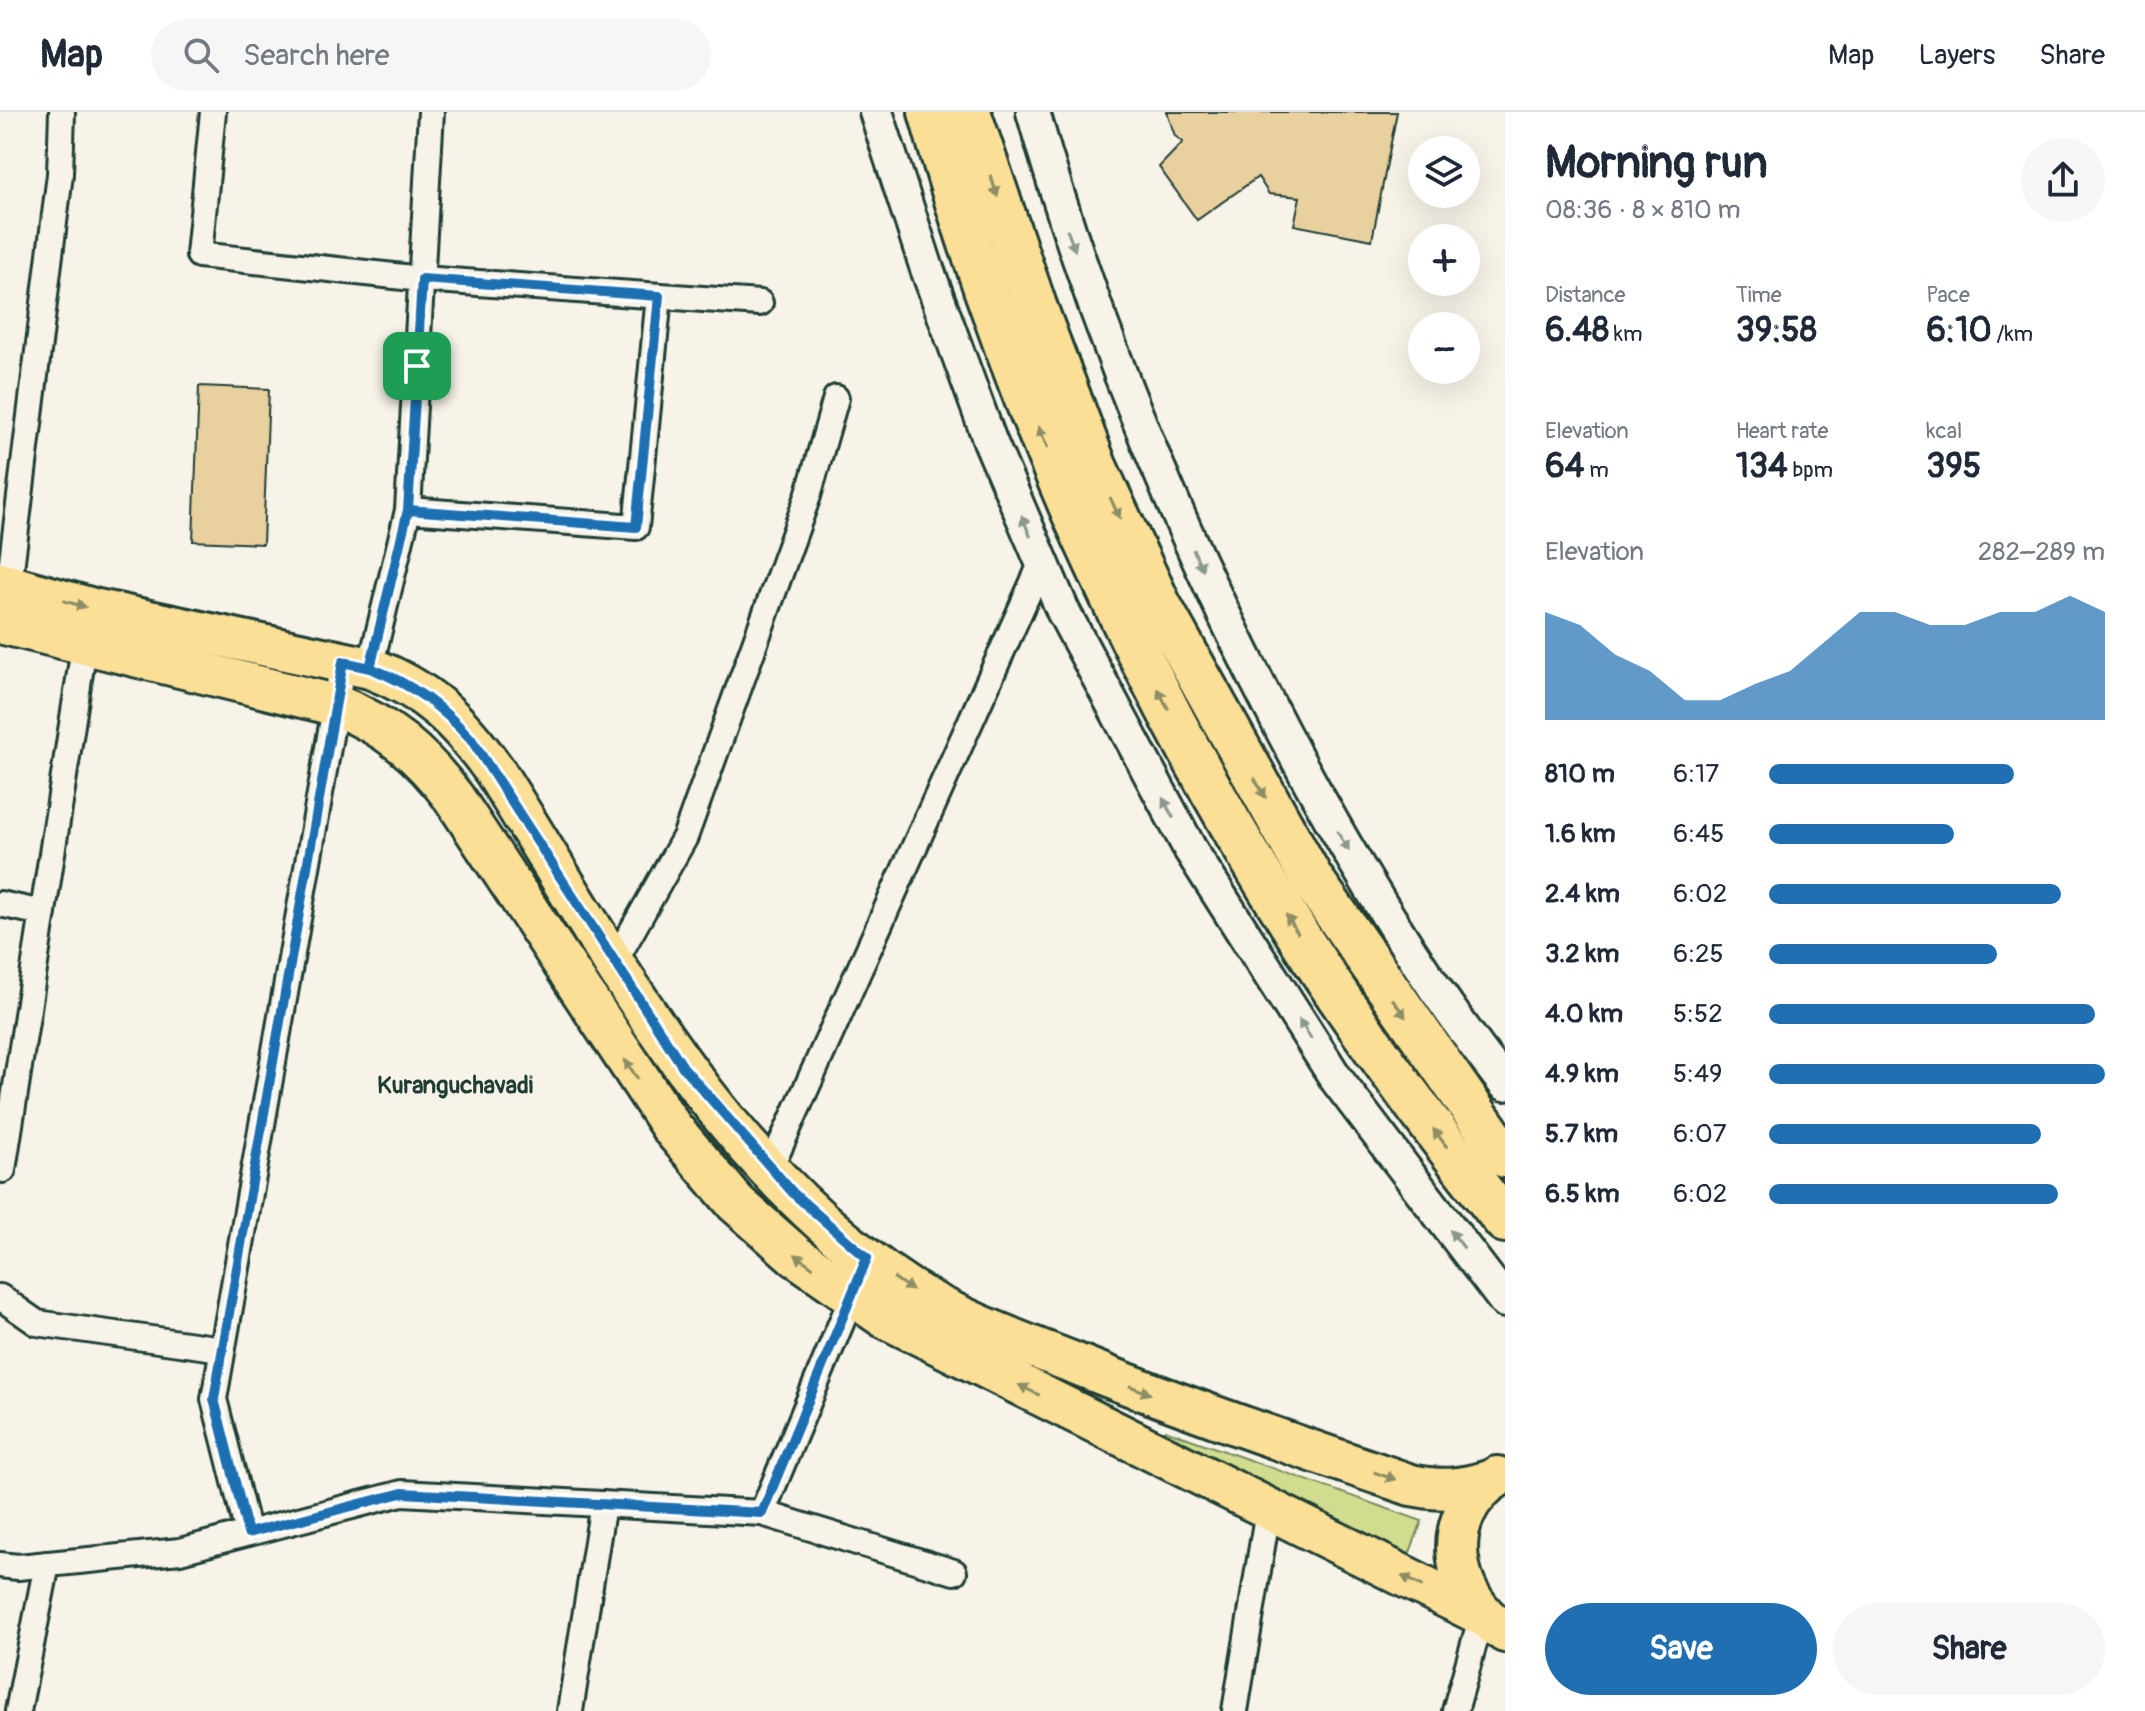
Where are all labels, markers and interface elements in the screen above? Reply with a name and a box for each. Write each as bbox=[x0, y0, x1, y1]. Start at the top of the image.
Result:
search box bbox=[151, 19, 711, 91]
text: Map bbox=[40, 31, 103, 79]
icon: search bbox=[179, 33, 223, 77]
text: Search here bbox=[243, 37, 390, 74]
text: Map bbox=[1828, 38, 1874, 73]
text: Layers bbox=[1918, 38, 1995, 73]
text: Share bbox=[2039, 38, 2105, 73]
map controls bbox=[1408, 136, 1480, 384]
button: layers bbox=[1408, 136, 1480, 208]
text: Morning run bbox=[1545, 136, 1768, 191]
button: share bbox=[2021, 138, 2105, 222]
one-way arrow bbox=[988, 174, 1000, 198]
text: 08:36 · 8 × 810 m bbox=[1545, 194, 1741, 226]
button: + bbox=[1408, 224, 1480, 296]
one-way arrow bbox=[1065, 228, 1078, 252]
text: Distance bbox=[1545, 281, 1625, 309]
text: Time bbox=[1736, 281, 1782, 309]
text: Pace bbox=[1926, 281, 1970, 309]
text: 6.48 bbox=[1545, 309, 1609, 352]
text: 39:58 bbox=[1736, 309, 1817, 352]
text: 6:10 bbox=[1926, 309, 1992, 352]
button: − bbox=[1408, 312, 1480, 384]
text: km bbox=[1609, 320, 1643, 348]
text: /km bbox=[1992, 320, 2033, 348]
pin bbox=[383, 332, 451, 400]
icon: arrive bbox=[395, 344, 439, 388]
text: Elevation bbox=[1545, 417, 1629, 445]
text: Heart rate bbox=[1736, 417, 1828, 445]
text: kcal bbox=[1926, 417, 1962, 445]
one-way arrow bbox=[1036, 425, 1049, 449]
text: 64 bbox=[1545, 445, 1585, 488]
text: 134 bbox=[1736, 445, 1788, 488]
text: 395 bbox=[1926, 445, 1981, 488]
text: m bbox=[1585, 456, 1609, 484]
text: bpm bbox=[1788, 456, 1833, 484]
one-way arrow bbox=[1108, 496, 1121, 520]
one-way arrow bbox=[1020, 514, 1033, 537]
text: Elevation bbox=[1545, 536, 1644, 568]
text: 282–289 m bbox=[1978, 536, 2105, 568]
one-way arrow bbox=[1191, 548, 1205, 572]
one-way arrow bbox=[64, 598, 88, 611]
one-way arrow bbox=[1156, 687, 1170, 710]
text: 810 m bbox=[1545, 758, 1615, 790]
text: 6:17 bbox=[1673, 758, 1719, 790]
one-way arrow bbox=[1253, 777, 1267, 800]
one-way arrow bbox=[1161, 796, 1175, 819]
text: 1.6 km bbox=[1545, 818, 1616, 850]
text: 6:45 bbox=[1673, 818, 1724, 850]
one-way arrow bbox=[1335, 830, 1349, 852]
text: 2.4 km bbox=[1545, 878, 1620, 910]
text: 6:02 bbox=[1673, 878, 1727, 910]
one-way arrow bbox=[1285, 913, 1299, 935]
text: 3.2 km bbox=[1545, 938, 1619, 970]
text: 6:25 bbox=[1673, 938, 1724, 970]
one-way arrow bbox=[1391, 997, 1407, 1019]
text: 4.0 km bbox=[1545, 998, 1623, 1030]
text: 5:52 bbox=[1673, 998, 1723, 1030]
one-way arrow bbox=[1298, 1018, 1312, 1040]
one-way arrow bbox=[624, 1058, 639, 1079]
text: 4.9 km bbox=[1545, 1058, 1619, 1090]
text: 5:49 bbox=[1673, 1058, 1723, 1090]
district label: Kuranguchavadi bbox=[377, 1071, 533, 1100]
text: 5.7 km bbox=[1545, 1118, 1618, 1150]
text: 6:07 bbox=[1673, 1118, 1727, 1150]
one-way arrow bbox=[1433, 1127, 1449, 1148]
text: 6.5 km bbox=[1545, 1178, 1620, 1210]
text: 6:02 bbox=[1673, 1178, 1727, 1210]
one-way arrow bbox=[1450, 1229, 1466, 1249]
one-way arrow bbox=[794, 1253, 814, 1269]
one-way arrow bbox=[892, 1276, 914, 1290]
one-way arrow bbox=[1017, 1383, 1040, 1397]
one-way arrow bbox=[1128, 1384, 1152, 1397]
one-way arrow bbox=[1373, 1470, 1397, 1483]
one-way arrow bbox=[1400, 1574, 1423, 1587]
button: Save bbox=[1545, 1603, 1817, 1695]
button: Share bbox=[1833, 1603, 2105, 1695]

